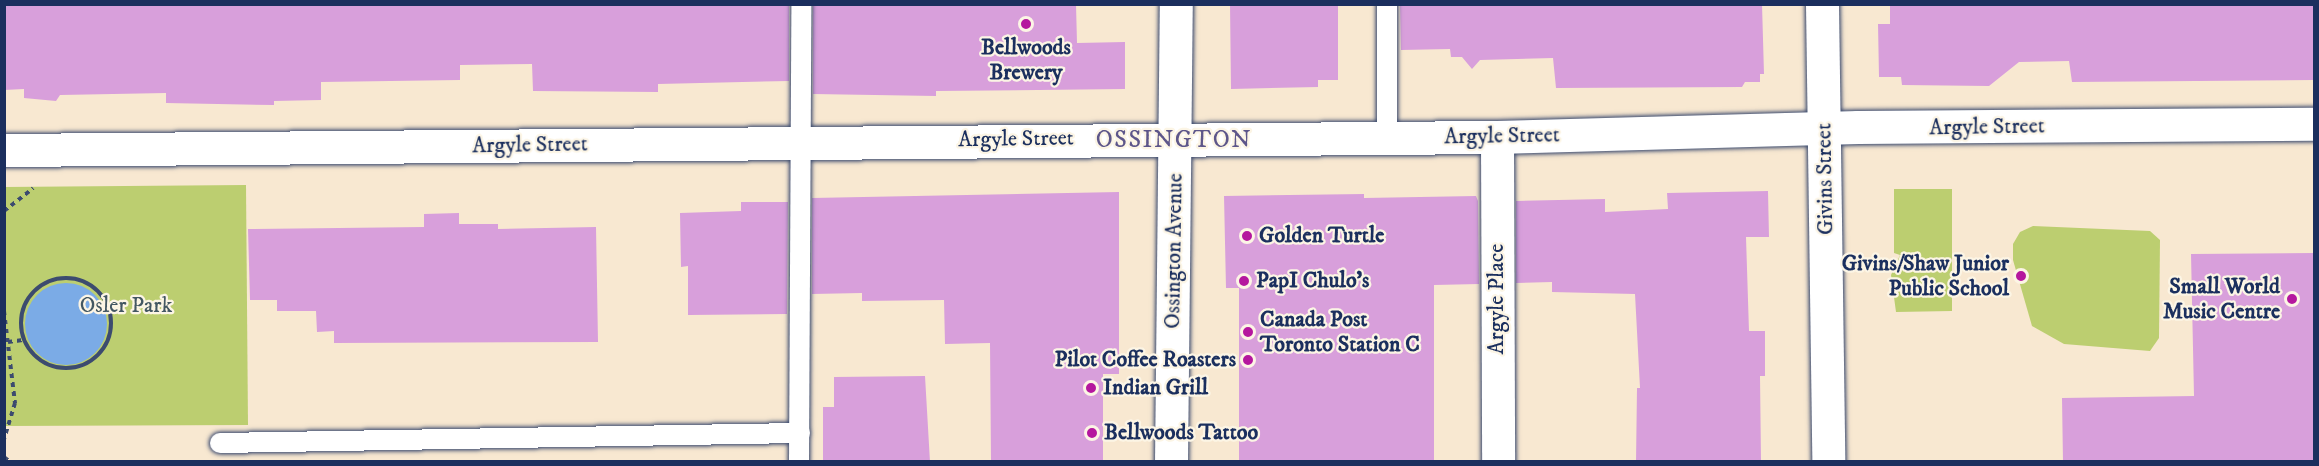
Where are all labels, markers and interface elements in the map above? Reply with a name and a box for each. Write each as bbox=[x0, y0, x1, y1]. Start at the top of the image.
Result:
marker: Bellwoods Brewery bbox=[1019, 17, 1033, 31]
place label: Bellwoods Brewery bbox=[981, 34, 1071, 86]
street label: Argyle Street bbox=[1929, 113, 2045, 141]
street label: Argyle Street bbox=[1444, 122, 1560, 150]
street label: Givins Street bbox=[1811, 123, 1839, 235]
street label: Argyle Street bbox=[958, 125, 1074, 153]
district label: OSSINGTON bbox=[1096, 127, 1252, 155]
street label: Argyle Street bbox=[472, 131, 588, 159]
street label: Ossington Avenue bbox=[1159, 173, 1189, 329]
place label: Golden Turtle bbox=[1259, 223, 1384, 249]
marker: Golden Turtle bbox=[1240, 229, 1254, 243]
street label: Argyle Place bbox=[1484, 244, 1510, 354]
place label: Givins/Shaw Junior Public School bbox=[1842, 250, 2009, 302]
place label: PapI Chulo's bbox=[1256, 268, 1369, 294]
marker: Givins/Shaw Junior Public School bbox=[2014, 269, 2028, 283]
place label: Small World Music Centre bbox=[2163, 273, 2280, 324]
marker: PapI Chulo's bbox=[1237, 274, 1251, 288]
marker: Small World Music Centre bbox=[2285, 292, 2299, 306]
park label: Osler Park bbox=[80, 293, 172, 319]
place label: Canada Post Toronto Station C bbox=[1260, 306, 1420, 358]
marker: Canada Post Toronto Station C bbox=[1241, 325, 1255, 339]
place label: Pilot Coffee Roasters bbox=[1054, 347, 1236, 373]
marker: Pilot Coffee Roasters bbox=[1241, 353, 1255, 367]
place label: Indian Grill bbox=[1103, 375, 1208, 401]
marker: Indian Grill bbox=[1084, 381, 1098, 395]
place label: Bellwoods Tattoo bbox=[1104, 420, 1258, 446]
marker: Bellwoods Tattoo bbox=[1085, 426, 1099, 440]

